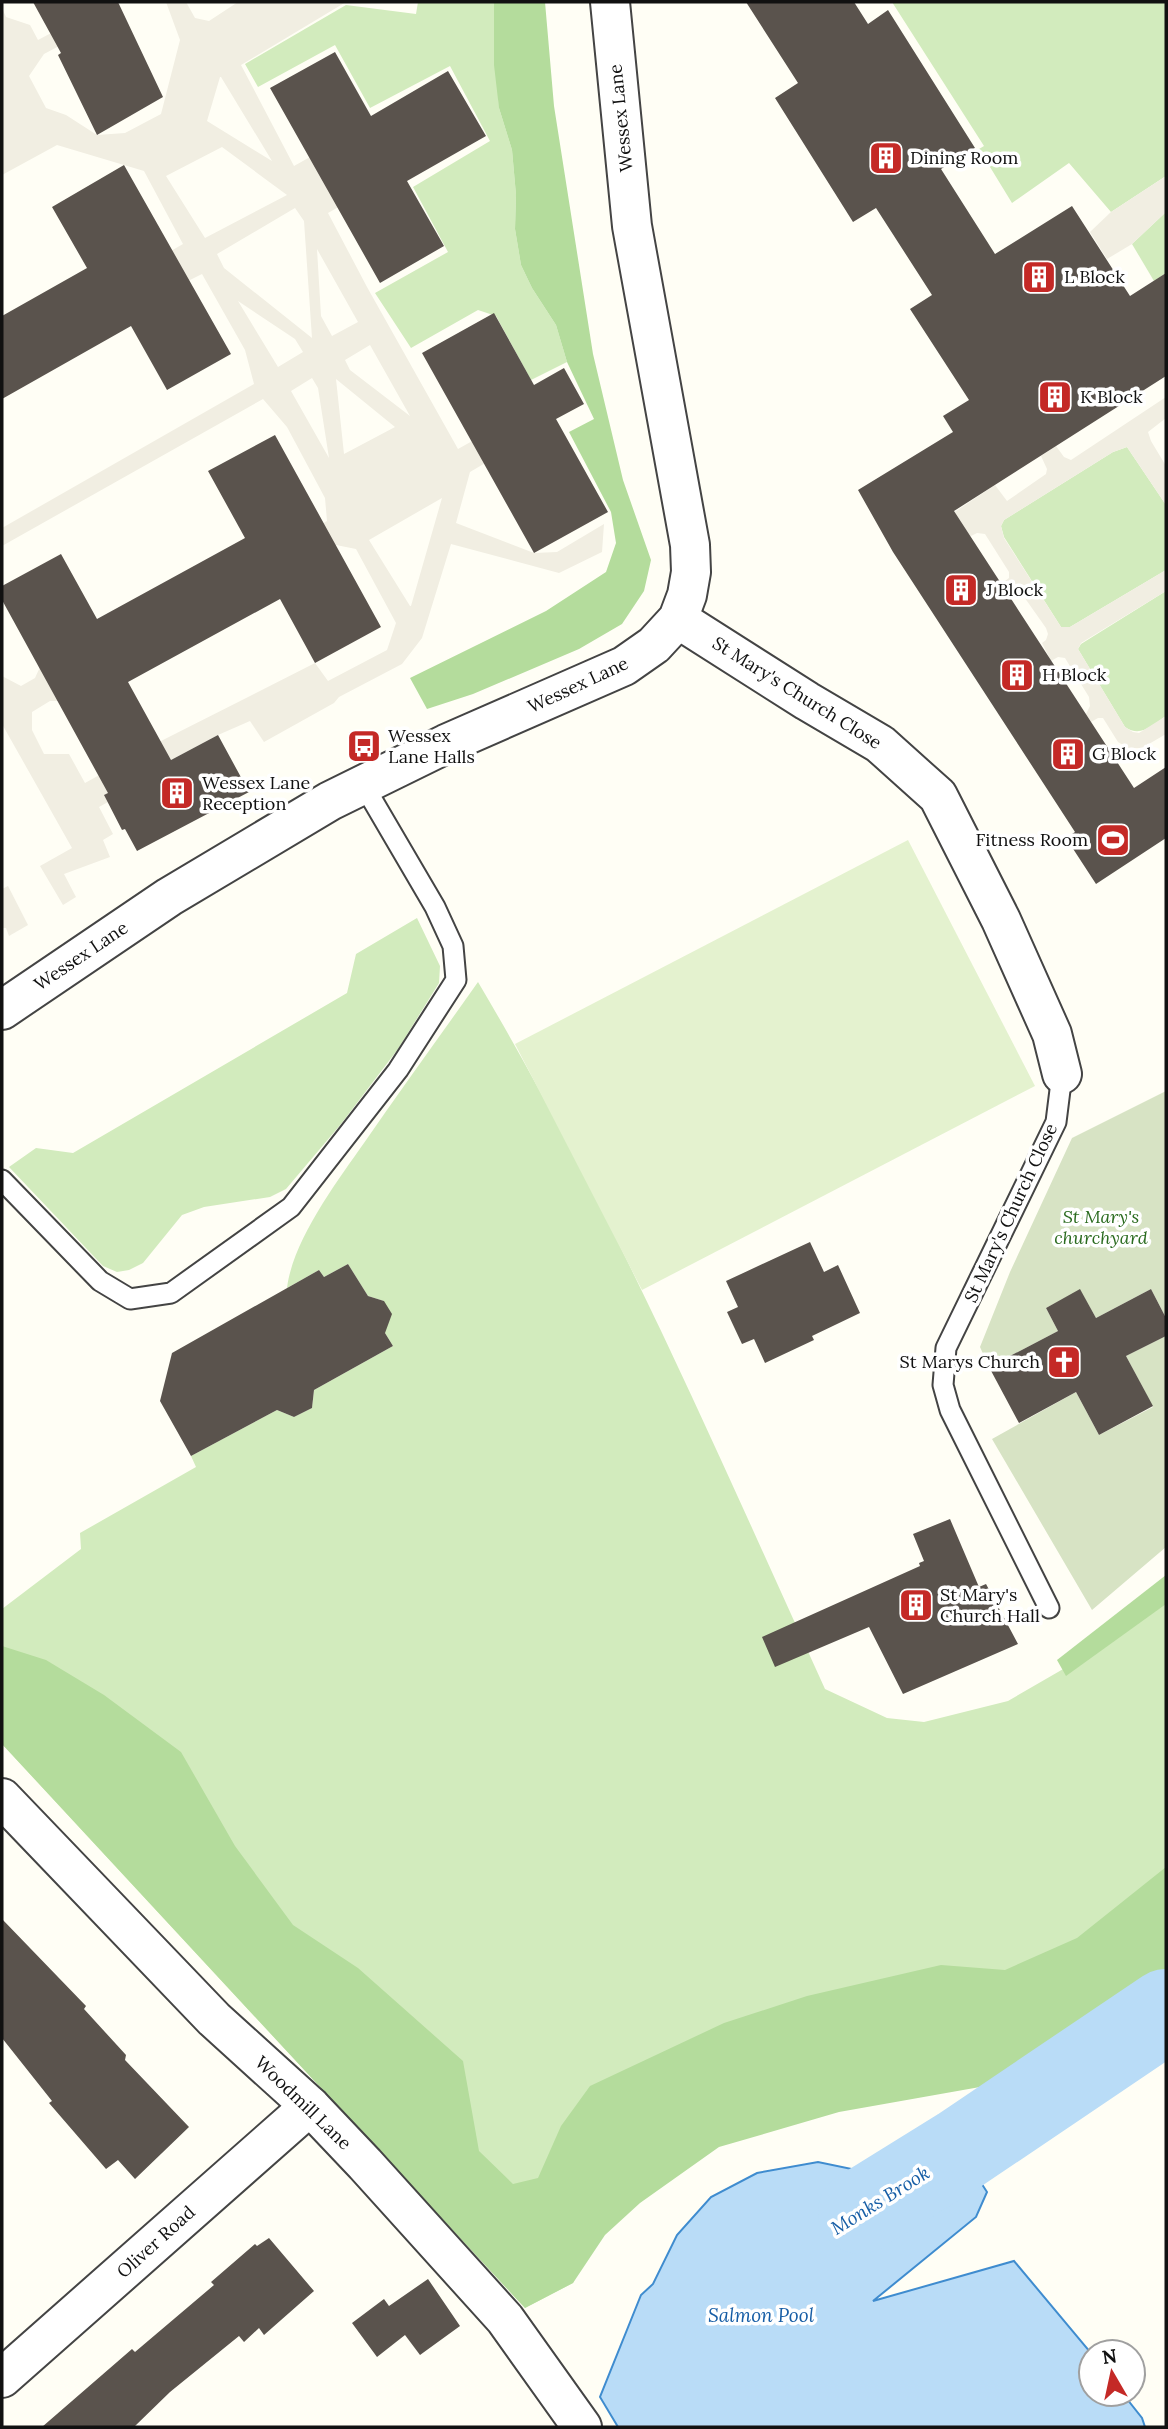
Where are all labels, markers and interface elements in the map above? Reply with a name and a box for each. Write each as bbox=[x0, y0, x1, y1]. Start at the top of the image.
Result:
street label: Wessex Lane bbox=[603, 63, 638, 173]
building icon: Dining Room bbox=[867, 139, 905, 177]
place label: Dining Room bbox=[910, 146, 1018, 169]
building icon: L Block bbox=[1020, 258, 1058, 296]
place label: L Block bbox=[1064, 265, 1125, 288]
building icon: K Block bbox=[1036, 378, 1074, 416]
place label: K Block bbox=[1080, 385, 1143, 408]
building icon: J Block bbox=[942, 571, 980, 609]
place label: J Block bbox=[985, 578, 1043, 601]
street label: St Mary's Church Close bbox=[708, 631, 886, 754]
street label: Wessex Lane bbox=[524, 651, 632, 718]
building icon: H Block bbox=[998, 656, 1036, 694]
place label: H Block bbox=[1042, 663, 1107, 686]
place label: Wessex Lane Halls bbox=[388, 724, 475, 768]
bus stop icon: Wessex Lane Halls bbox=[345, 727, 383, 765]
building icon: G Block bbox=[1049, 735, 1087, 773]
place label: G Block bbox=[1092, 742, 1156, 765]
place label: Wessex Lane Reception bbox=[202, 771, 311, 815]
building icon: Wessex Lane Reception bbox=[158, 774, 196, 812]
sports icon: Fitness Room bbox=[1094, 821, 1132, 859]
place label: Fitness Room bbox=[976, 828, 1088, 851]
street label: Wessex Lane bbox=[29, 916, 132, 995]
street label: St Mary's Church Close bbox=[959, 1119, 1062, 1306]
park label: St Mary's churchyard bbox=[1054, 1205, 1148, 1249]
church icon: St Marys Church bbox=[1045, 1343, 1083, 1381]
place label: St Marys Church bbox=[900, 1350, 1040, 1373]
place label: St Mary's Church Hall bbox=[940, 1583, 1040, 1627]
building icon: St Mary's Church Hall bbox=[897, 1586, 935, 1624]
street label: Woodmill Lane bbox=[250, 2051, 357, 2155]
water label: Monks Brook bbox=[826, 2160, 934, 2240]
street label: Oliver Road bbox=[112, 2200, 200, 2283]
water label: Salmon Pool bbox=[708, 2303, 815, 2327]
north arrow bbox=[1077, 2338, 1147, 2408]
text: N bbox=[1100, 2343, 1119, 2369]

